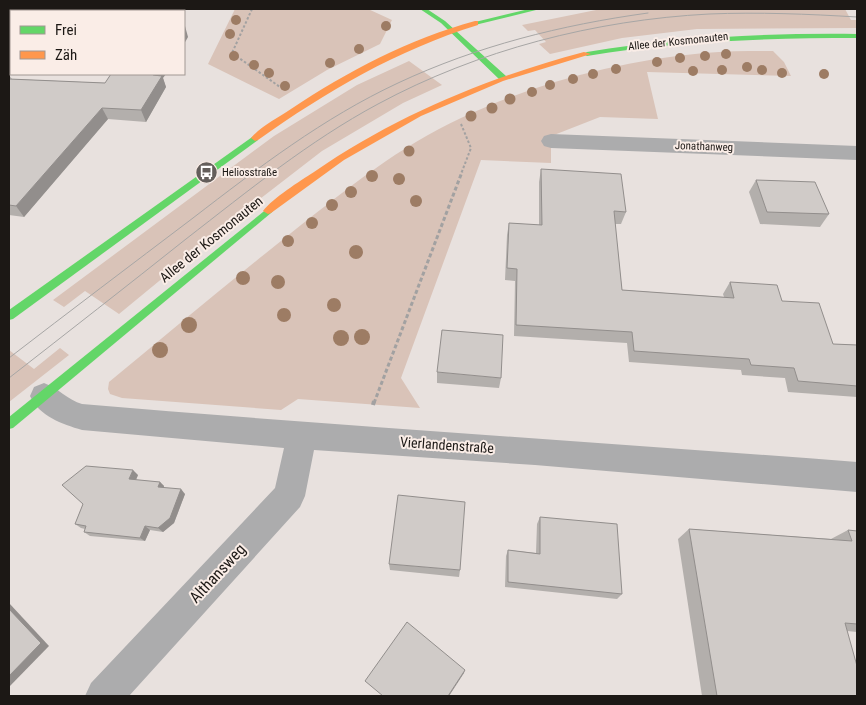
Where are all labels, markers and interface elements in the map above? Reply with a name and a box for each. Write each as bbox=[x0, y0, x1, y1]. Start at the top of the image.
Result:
legend bbox=[10, 10, 185, 75]
text: Frei bbox=[55, 21, 77, 39]
street label: Allee der Kosmonauten bbox=[627, 30, 729, 53]
text: Zäh bbox=[55, 46, 77, 64]
street label: Jonathanweg bbox=[675, 139, 733, 154]
bus stop icon: Heliosstraße bbox=[194, 160, 218, 184]
place label: Heliosstraße bbox=[222, 166, 277, 179]
street label: Allee der Kosmonauten bbox=[156, 193, 266, 285]
street label: Vierlandenstraße bbox=[400, 434, 495, 456]
street label: Althansweg bbox=[185, 540, 249, 607]

